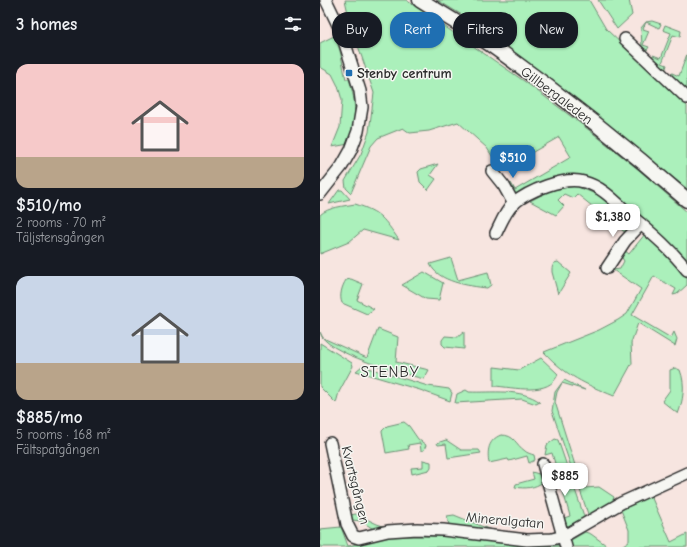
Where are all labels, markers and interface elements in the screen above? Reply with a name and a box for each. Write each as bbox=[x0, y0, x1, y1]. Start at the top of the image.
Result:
chip: Buy bbox=[332, 12, 382, 48]
chip: Rent bbox=[390, 12, 445, 48]
chip: Filters bbox=[453, 12, 517, 48]
chip: New bbox=[525, 12, 578, 48]
icon: filters bbox=[282, 13, 304, 35]
text: 3 homes bbox=[16, 15, 77, 34]
street label: Gillbergaleden bbox=[517, 63, 596, 128]
place label: Stenby centrum bbox=[357, 65, 452, 82]
marker: Stenby centrum bbox=[344, 68, 354, 78]
icon: home bbox=[124, 90, 196, 162]
pin: $510 bbox=[489, 145, 537, 179]
text: $510 bbox=[499, 150, 527, 165]
text: $510/mo bbox=[16, 196, 81, 215]
pin: $1,380 bbox=[580, 204, 646, 238]
text: $1,380 bbox=[595, 209, 631, 224]
text: 2 rooms · 70 m² bbox=[16, 215, 105, 230]
text: Täljstensgången bbox=[16, 230, 104, 245]
icon: home bbox=[124, 302, 196, 374]
district label: STENBY bbox=[360, 363, 420, 381]
text: $885/mo bbox=[16, 408, 82, 427]
text: 5 rooms · 168 m² bbox=[16, 427, 110, 442]
text: Fältspatgången bbox=[16, 442, 100, 457]
street label: Kvartsgången bbox=[338, 444, 374, 526]
pin: $885 bbox=[541, 463, 589, 497]
text: $885 bbox=[551, 468, 579, 483]
street label: Mineralgatan bbox=[465, 509, 545, 532]

